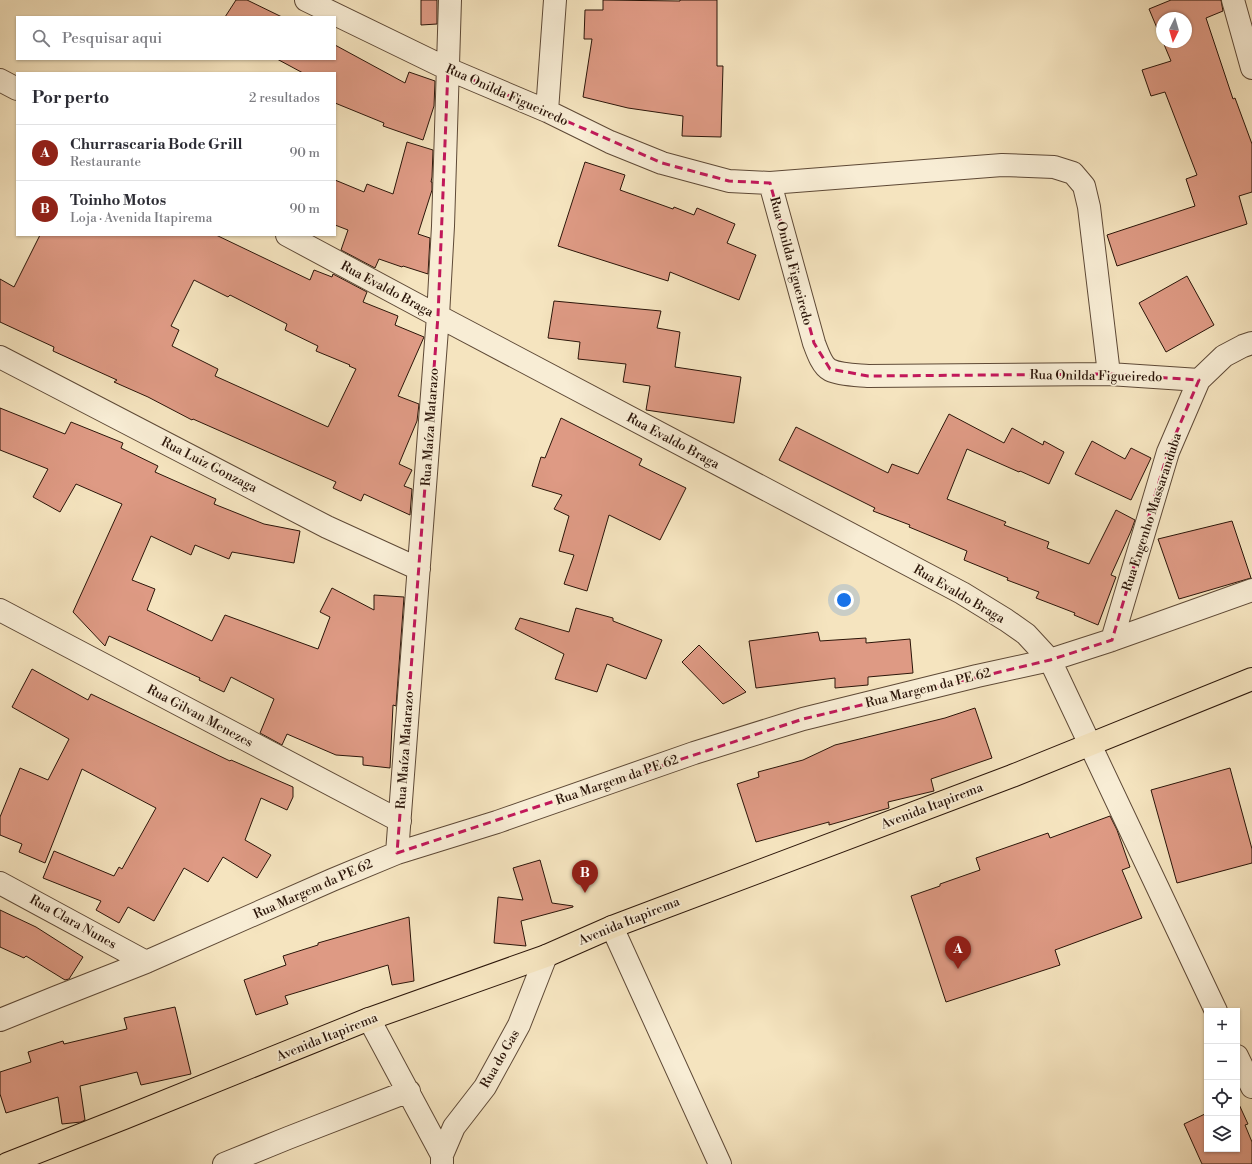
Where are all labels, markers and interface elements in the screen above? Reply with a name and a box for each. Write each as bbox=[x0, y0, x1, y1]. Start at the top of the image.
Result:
north arrow bbox=[1156, 12, 1192, 48]
search box bbox=[16, 16, 336, 60]
icon: search bbox=[30, 27, 52, 49]
text: Pesquisar aqui bbox=[62, 29, 162, 48]
street label: Rua Onilda Figueiredo bbox=[443, 61, 571, 129]
text: Por perto bbox=[32, 87, 109, 109]
text: 2 resultados bbox=[249, 90, 320, 106]
text: Churrascaria Bode Grill bbox=[70, 135, 242, 154]
text: A bbox=[40, 145, 50, 161]
text: 90 m bbox=[289, 145, 320, 161]
text: Restaurante bbox=[70, 154, 141, 170]
text: Toinho Motos bbox=[70, 191, 166, 210]
street label: Rua Onilda Figueiredo bbox=[766, 195, 816, 327]
text: B bbox=[40, 201, 50, 217]
text: 90 m bbox=[289, 201, 320, 217]
text: Loja · Avenida Itapirema bbox=[70, 210, 212, 226]
street label: Rua Evaldo Braga bbox=[338, 258, 437, 320]
street label: Rua Maíza Matarazo bbox=[418, 367, 442, 487]
street label: Rua Onilda Figueiredo bbox=[1029, 367, 1163, 385]
street label: Rua Evaldo Braga bbox=[624, 410, 723, 472]
street label: Rua Engenho Massaranduba bbox=[1119, 430, 1185, 593]
street label: Rua Luiz Gonzaga bbox=[158, 434, 260, 496]
street label: Rua Evaldo Braga bbox=[910, 561, 1008, 627]
your location bbox=[834, 590, 854, 610]
street label: Rua Margem da PE 62 bbox=[864, 665, 992, 711]
street label: Rua Gilvan Menezes bbox=[144, 681, 256, 751]
street label: Rua Maíza Matarazo bbox=[393, 690, 417, 810]
street label: Rua Margem da PE 62 bbox=[553, 751, 681, 809]
street label: Avenida Itapirema bbox=[878, 779, 986, 833]
street label: Rua Margem da PE 62 bbox=[251, 855, 375, 923]
pin: B bbox=[572, 860, 598, 893]
street label: Rua Clara Nunes bbox=[27, 892, 119, 953]
street label: Avenida Itapirema bbox=[575, 893, 682, 949]
pin: A bbox=[945, 936, 971, 969]
map controls bbox=[1204, 1008, 1240, 1152]
button: + bbox=[1204, 1008, 1240, 1044]
street label: Avenida Itapirema bbox=[273, 1009, 380, 1065]
street label: Rua do Gas bbox=[477, 1027, 523, 1091]
button: − bbox=[1204, 1044, 1240, 1080]
button: locate bbox=[1204, 1080, 1240, 1116]
button: layers bbox=[1204, 1116, 1240, 1152]

